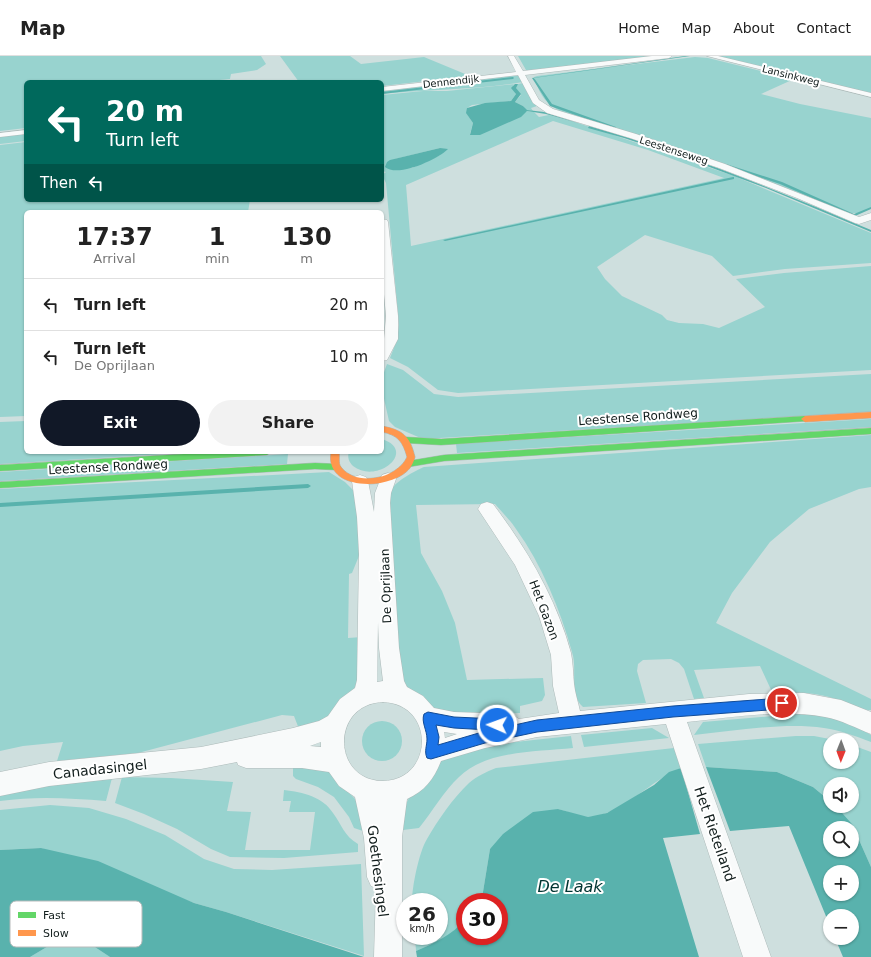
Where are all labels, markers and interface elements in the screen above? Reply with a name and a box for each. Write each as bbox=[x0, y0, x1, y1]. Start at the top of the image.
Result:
text: Map bbox=[20, 17, 65, 39]
text: Home bbox=[618, 20, 660, 36]
text: Map bbox=[682, 20, 711, 36]
text: About bbox=[733, 20, 775, 36]
text: Contact bbox=[797, 20, 851, 36]
street label: Lansinkweg bbox=[761, 63, 821, 88]
street label: Dennendijk bbox=[422, 73, 480, 90]
text: 20 m bbox=[106, 95, 184, 128]
icon: left bbox=[40, 96, 92, 148]
text: Turn left bbox=[106, 129, 179, 150]
street label: Leestenseweg bbox=[638, 134, 709, 167]
icon: left bbox=[85, 172, 107, 194]
text: Then bbox=[40, 174, 77, 192]
text: 17:37 bbox=[76, 223, 153, 251]
text: 1 bbox=[209, 223, 225, 251]
text: 130 bbox=[282, 223, 332, 251]
text: Arrival bbox=[93, 251, 136, 266]
text: min bbox=[205, 251, 229, 266]
text: m bbox=[300, 251, 313, 266]
icon: left bbox=[40, 294, 62, 316]
text: Turn left bbox=[74, 296, 146, 314]
text: 20 m bbox=[330, 296, 368, 314]
text: Turn left bbox=[74, 340, 146, 358]
icon: left bbox=[40, 346, 62, 368]
text: 10 m bbox=[330, 348, 368, 366]
text: De Oprijlaan bbox=[74, 358, 155, 373]
button: Exit bbox=[40, 400, 200, 446]
button: Share bbox=[208, 400, 368, 446]
street label: Leestense Rondweg bbox=[578, 406, 698, 428]
street label: Leestense Rondweg bbox=[48, 457, 168, 477]
street label: De Oprijlaan bbox=[378, 548, 394, 624]
street label: Het Gazon bbox=[526, 578, 562, 642]
pin bbox=[765, 686, 799, 720]
icon: arrive bbox=[771, 692, 793, 714]
position arrow bbox=[476, 704, 518, 746]
north arrow bbox=[823, 733, 859, 769]
map controls bbox=[823, 733, 859, 945]
street label: Canadasingel bbox=[52, 756, 148, 782]
button: sound bbox=[823, 777, 859, 813]
street label: Het Rieteiland bbox=[691, 784, 739, 884]
button: search bbox=[823, 821, 859, 857]
street label: Goethesingel bbox=[364, 824, 392, 918]
button: + bbox=[823, 865, 859, 901]
water label: De Laak bbox=[537, 877, 603, 896]
speed limit sign: 30 bbox=[456, 893, 508, 945]
legend bbox=[10, 901, 142, 947]
text: 26 bbox=[408, 902, 436, 926]
text: Fast bbox=[43, 909, 66, 922]
button: − bbox=[823, 909, 859, 945]
text: km/h bbox=[409, 923, 435, 934]
text: Slow bbox=[43, 927, 69, 940]

